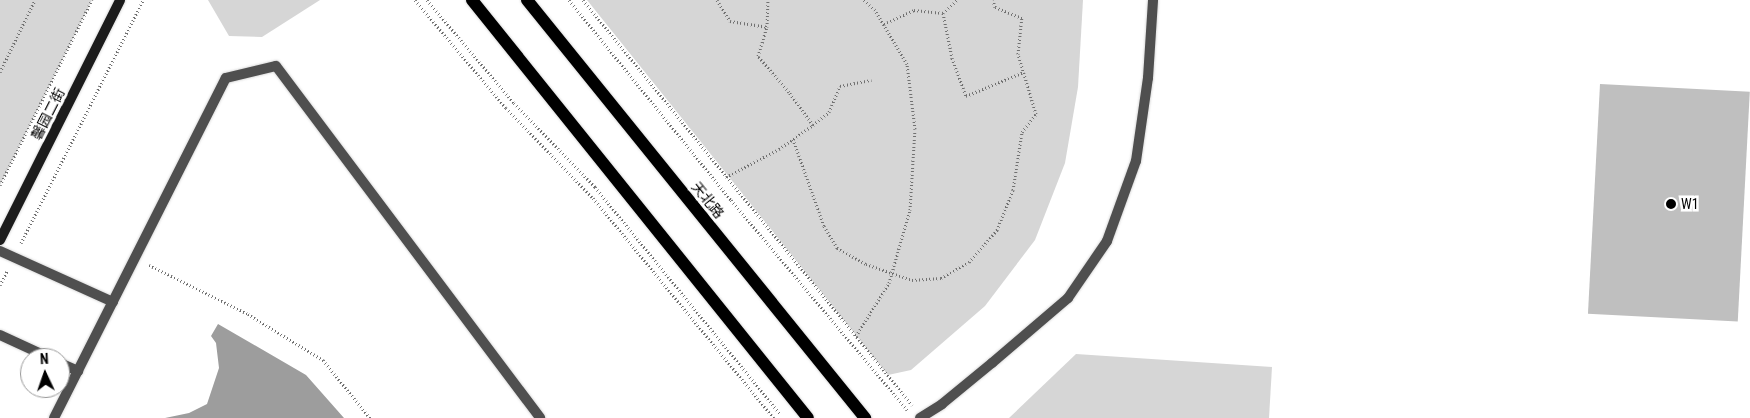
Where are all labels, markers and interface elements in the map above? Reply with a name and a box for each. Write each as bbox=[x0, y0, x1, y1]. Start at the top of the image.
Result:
street label: 馨园二街 bbox=[28, 85, 68, 143]
street label: 天北路 bbox=[688, 178, 728, 222]
place label: W1 bbox=[1681, 196, 1699, 212]
marker: W1 bbox=[1665, 198, 1677, 210]
north arrow bbox=[20, 348, 70, 398]
text: N bbox=[40, 351, 49, 367]

